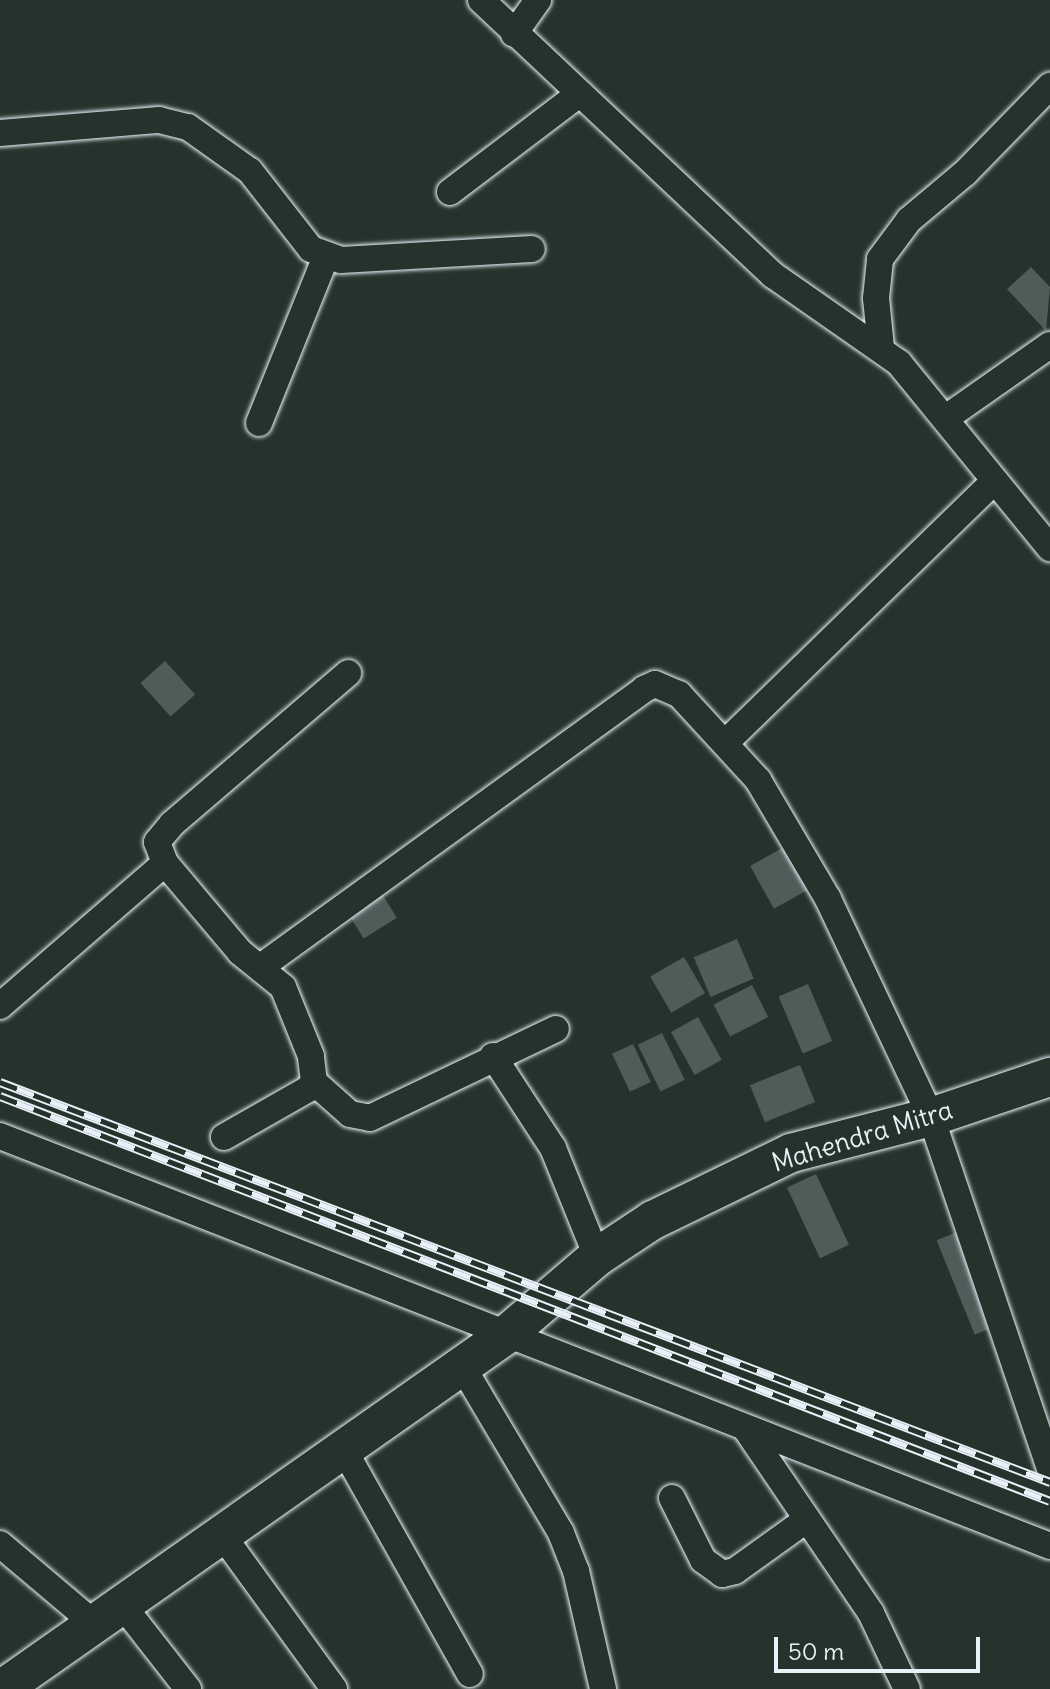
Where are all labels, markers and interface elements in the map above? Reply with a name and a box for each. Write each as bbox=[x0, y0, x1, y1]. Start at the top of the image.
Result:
street label: Mahendra Mitra bbox=[768, 1094, 956, 1178]
scale bar bbox=[778, 1621, 984, 1671]
text: 50 m bbox=[788, 1636, 844, 1666]

